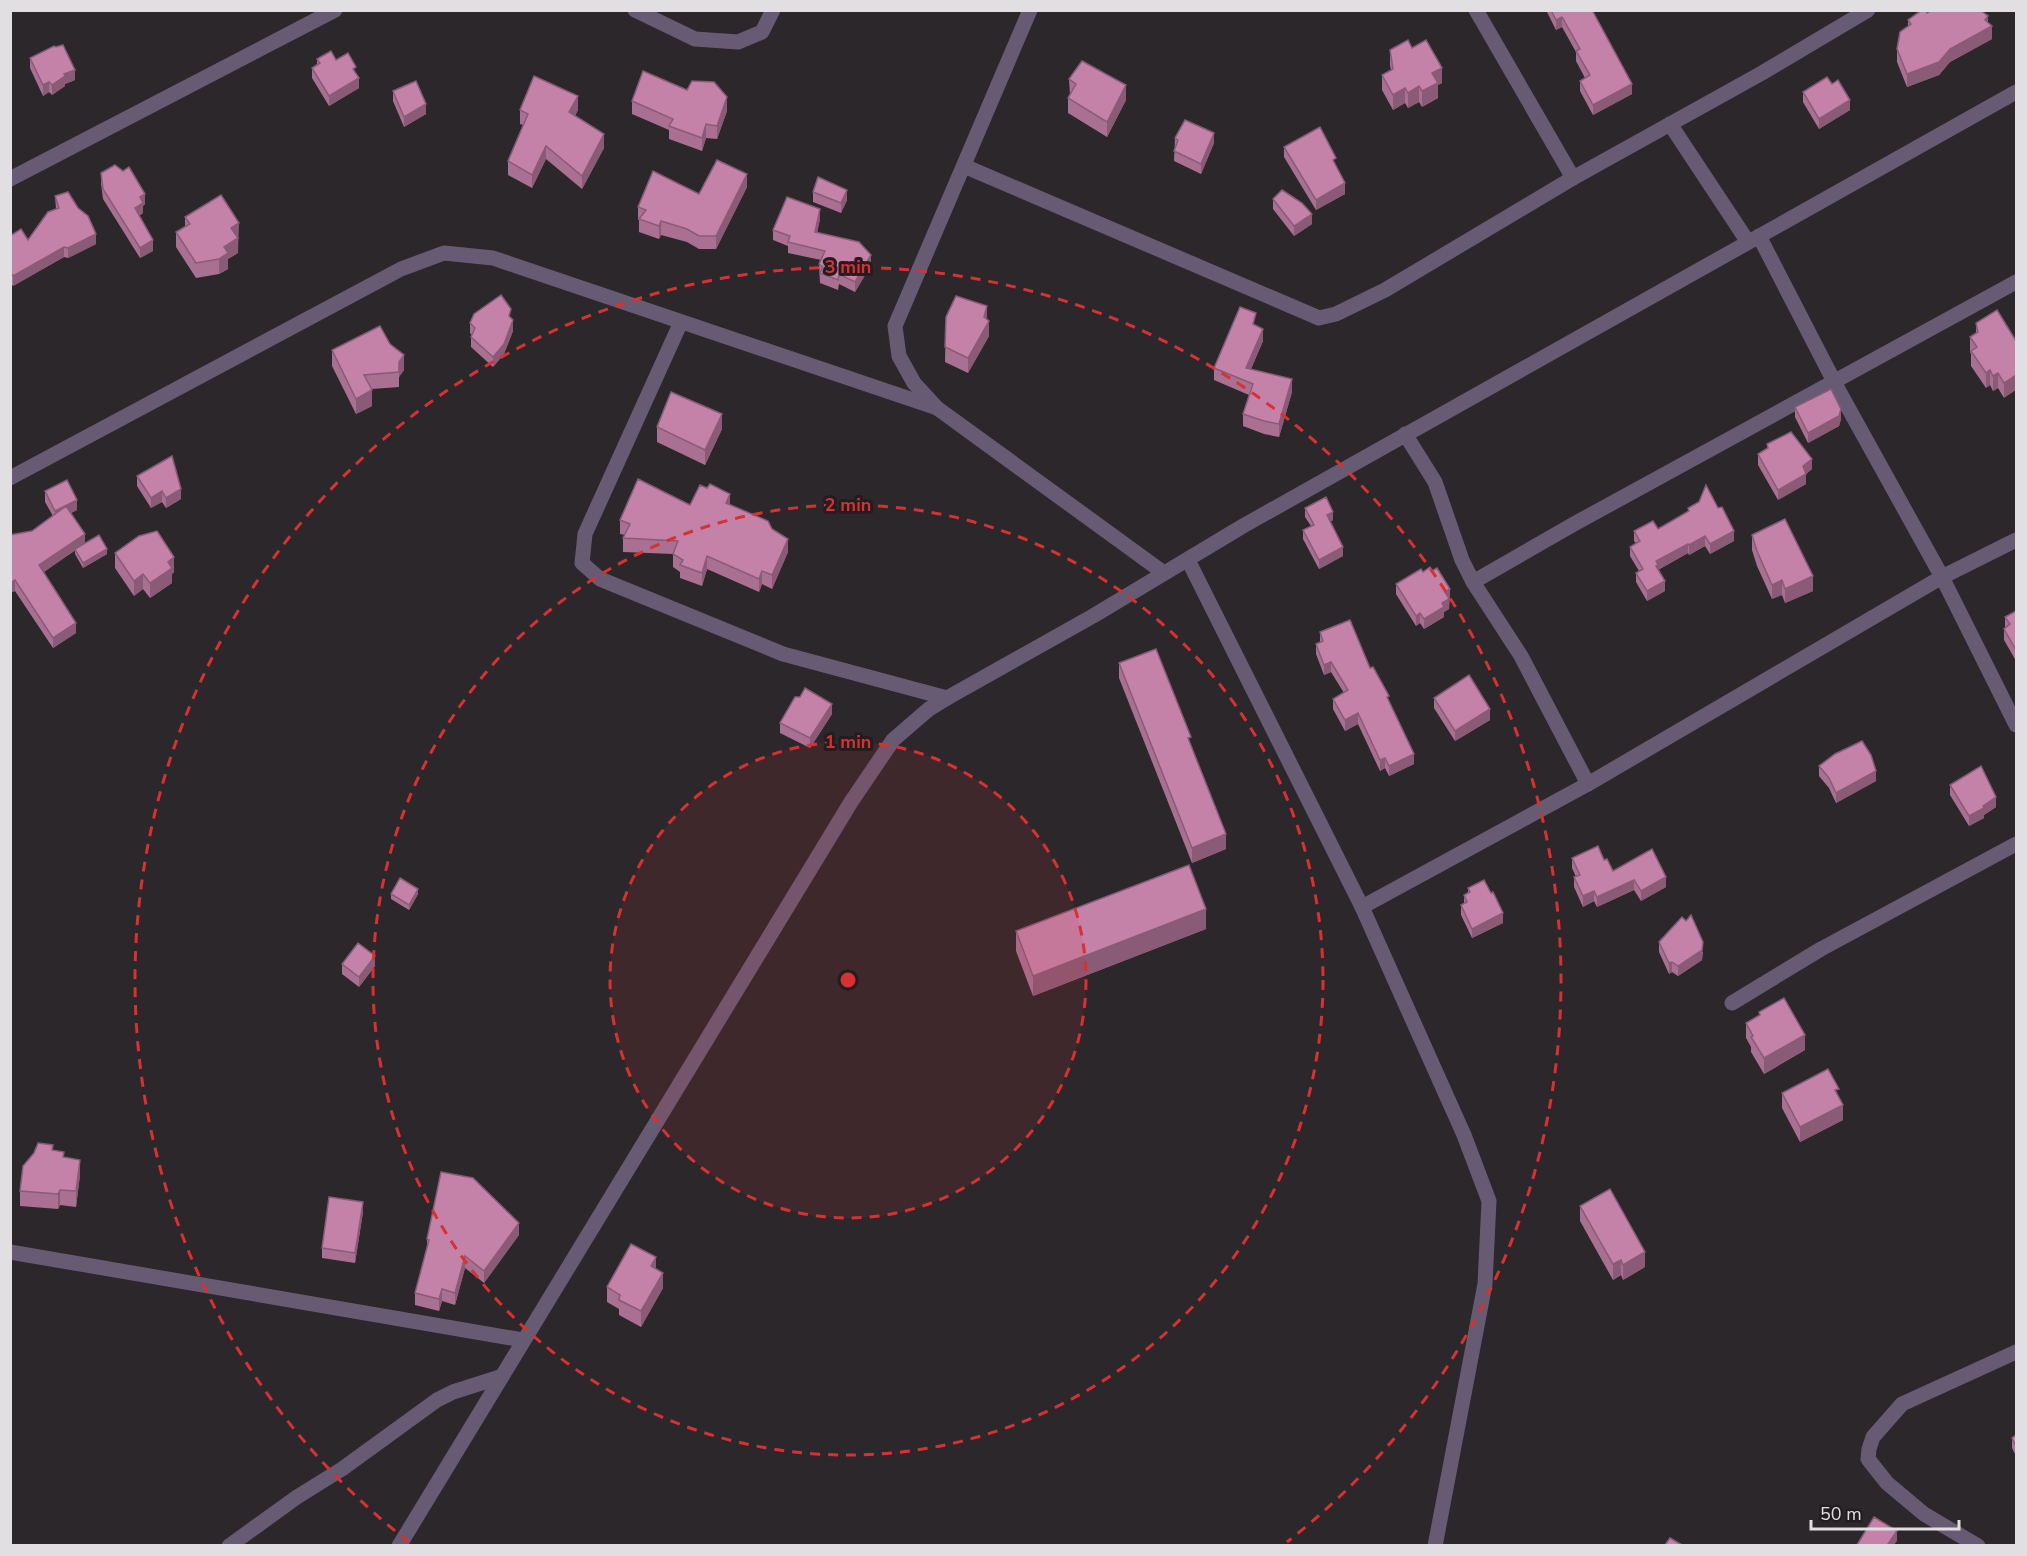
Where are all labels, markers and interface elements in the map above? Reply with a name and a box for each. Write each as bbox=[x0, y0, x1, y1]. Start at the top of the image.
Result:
text: 3 min bbox=[825, 255, 871, 279]
text: 2 min bbox=[825, 493, 871, 517]
text: 1 min bbox=[825, 730, 871, 754]
centre of rings bbox=[838, 970, 858, 990]
scale bar bbox=[1811, 1493, 1960, 1531]
text: 50 m bbox=[1820, 1502, 1862, 1526]

